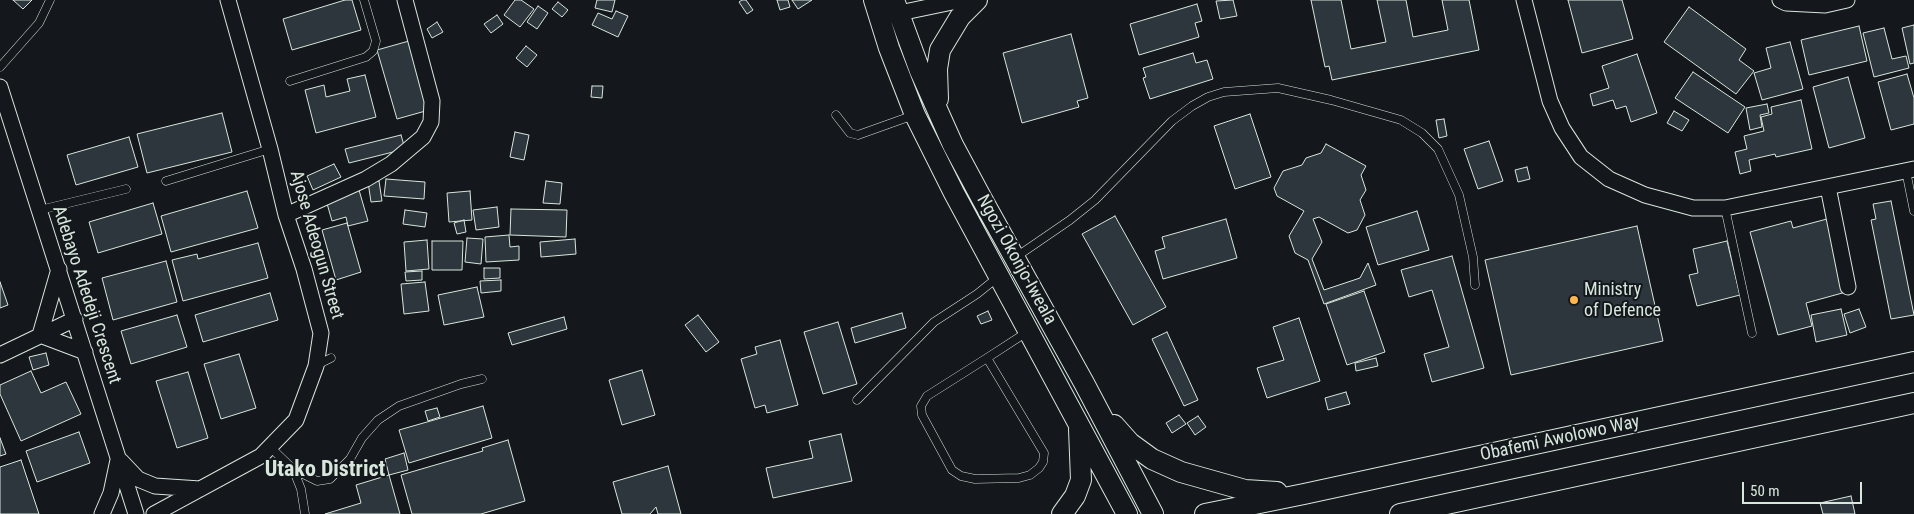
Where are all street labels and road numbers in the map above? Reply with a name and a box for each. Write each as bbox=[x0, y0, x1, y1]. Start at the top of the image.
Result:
street label: Ajose Adeogun Street bbox=[284, 168, 348, 322]
street label: Ngozi Okonjo-Iweala bbox=[971, 191, 1061, 329]
street label: Adebayo Adedeji Crescent bbox=[47, 203, 125, 387]
street label: Obafemi Awolowo Way bbox=[1478, 412, 1642, 466]

